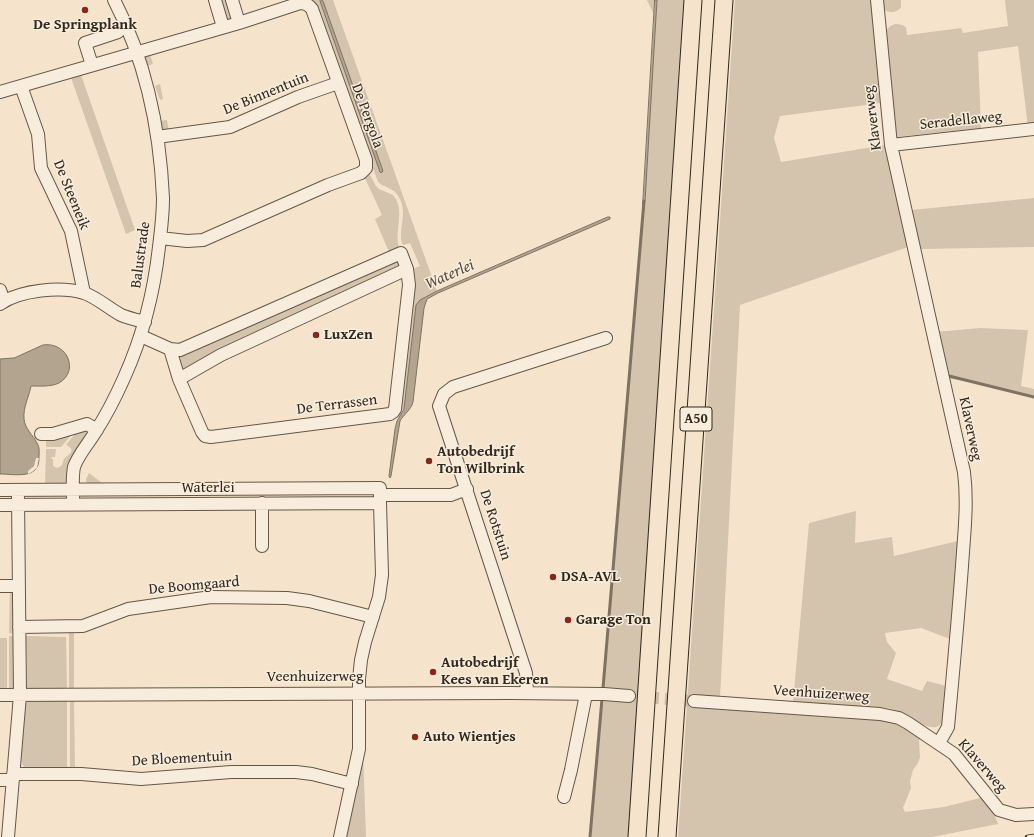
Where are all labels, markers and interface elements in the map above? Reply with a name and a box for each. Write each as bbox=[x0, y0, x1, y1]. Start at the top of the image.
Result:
marker: De Springplank bbox=[80, 5, 90, 15]
place label: De Springplank bbox=[33, 16, 137, 34]
street label: De Binnentuin bbox=[221, 69, 311, 119]
street label: De Pergola bbox=[347, 81, 387, 151]
street label: Klaverweg bbox=[860, 85, 886, 151]
street label: Seradellaweg bbox=[919, 108, 1003, 134]
street label: De Steeneik bbox=[49, 158, 93, 232]
street label: Balustrade bbox=[127, 220, 155, 290]
water label: Waterlei bbox=[423, 256, 477, 294]
place label: LuxZen bbox=[324, 326, 373, 344]
marker: LuxZen bbox=[311, 330, 321, 340]
street label: De Terrassen bbox=[296, 391, 378, 419]
street label: Klaverweg bbox=[954, 395, 986, 463]
road number: A50 bbox=[680, 407, 712, 431]
place label: Autobedrijf Ton Wilbrink bbox=[437, 443, 525, 478]
marker: Autobedrijf Ton Wilbrink bbox=[424, 456, 434, 466]
street label: Waterlei bbox=[181, 479, 235, 497]
street label: De Rotstuin bbox=[475, 487, 515, 563]
place label: DSA-AVL bbox=[561, 568, 620, 586]
marker: DSA-AVL bbox=[548, 572, 558, 582]
street label: De Boomgaard bbox=[148, 573, 240, 599]
place label: Garage Ton bbox=[576, 611, 651, 629]
marker: Garage Ton bbox=[563, 615, 573, 625]
place label: Autobedrijf Kees van Ekeren bbox=[441, 654, 549, 689]
marker: Autobedrijf Kees van Ekeren bbox=[428, 667, 438, 677]
street label: Veenhuizerweg bbox=[267, 668, 363, 686]
street label: Veenhuizerweg bbox=[772, 682, 870, 706]
place label: Auto Wientjes bbox=[423, 728, 516, 746]
marker: Auto Wientjes bbox=[410, 732, 420, 742]
street label: Klaverweg bbox=[954, 736, 1010, 796]
street label: De Bloementuin bbox=[131, 747, 233, 771]

